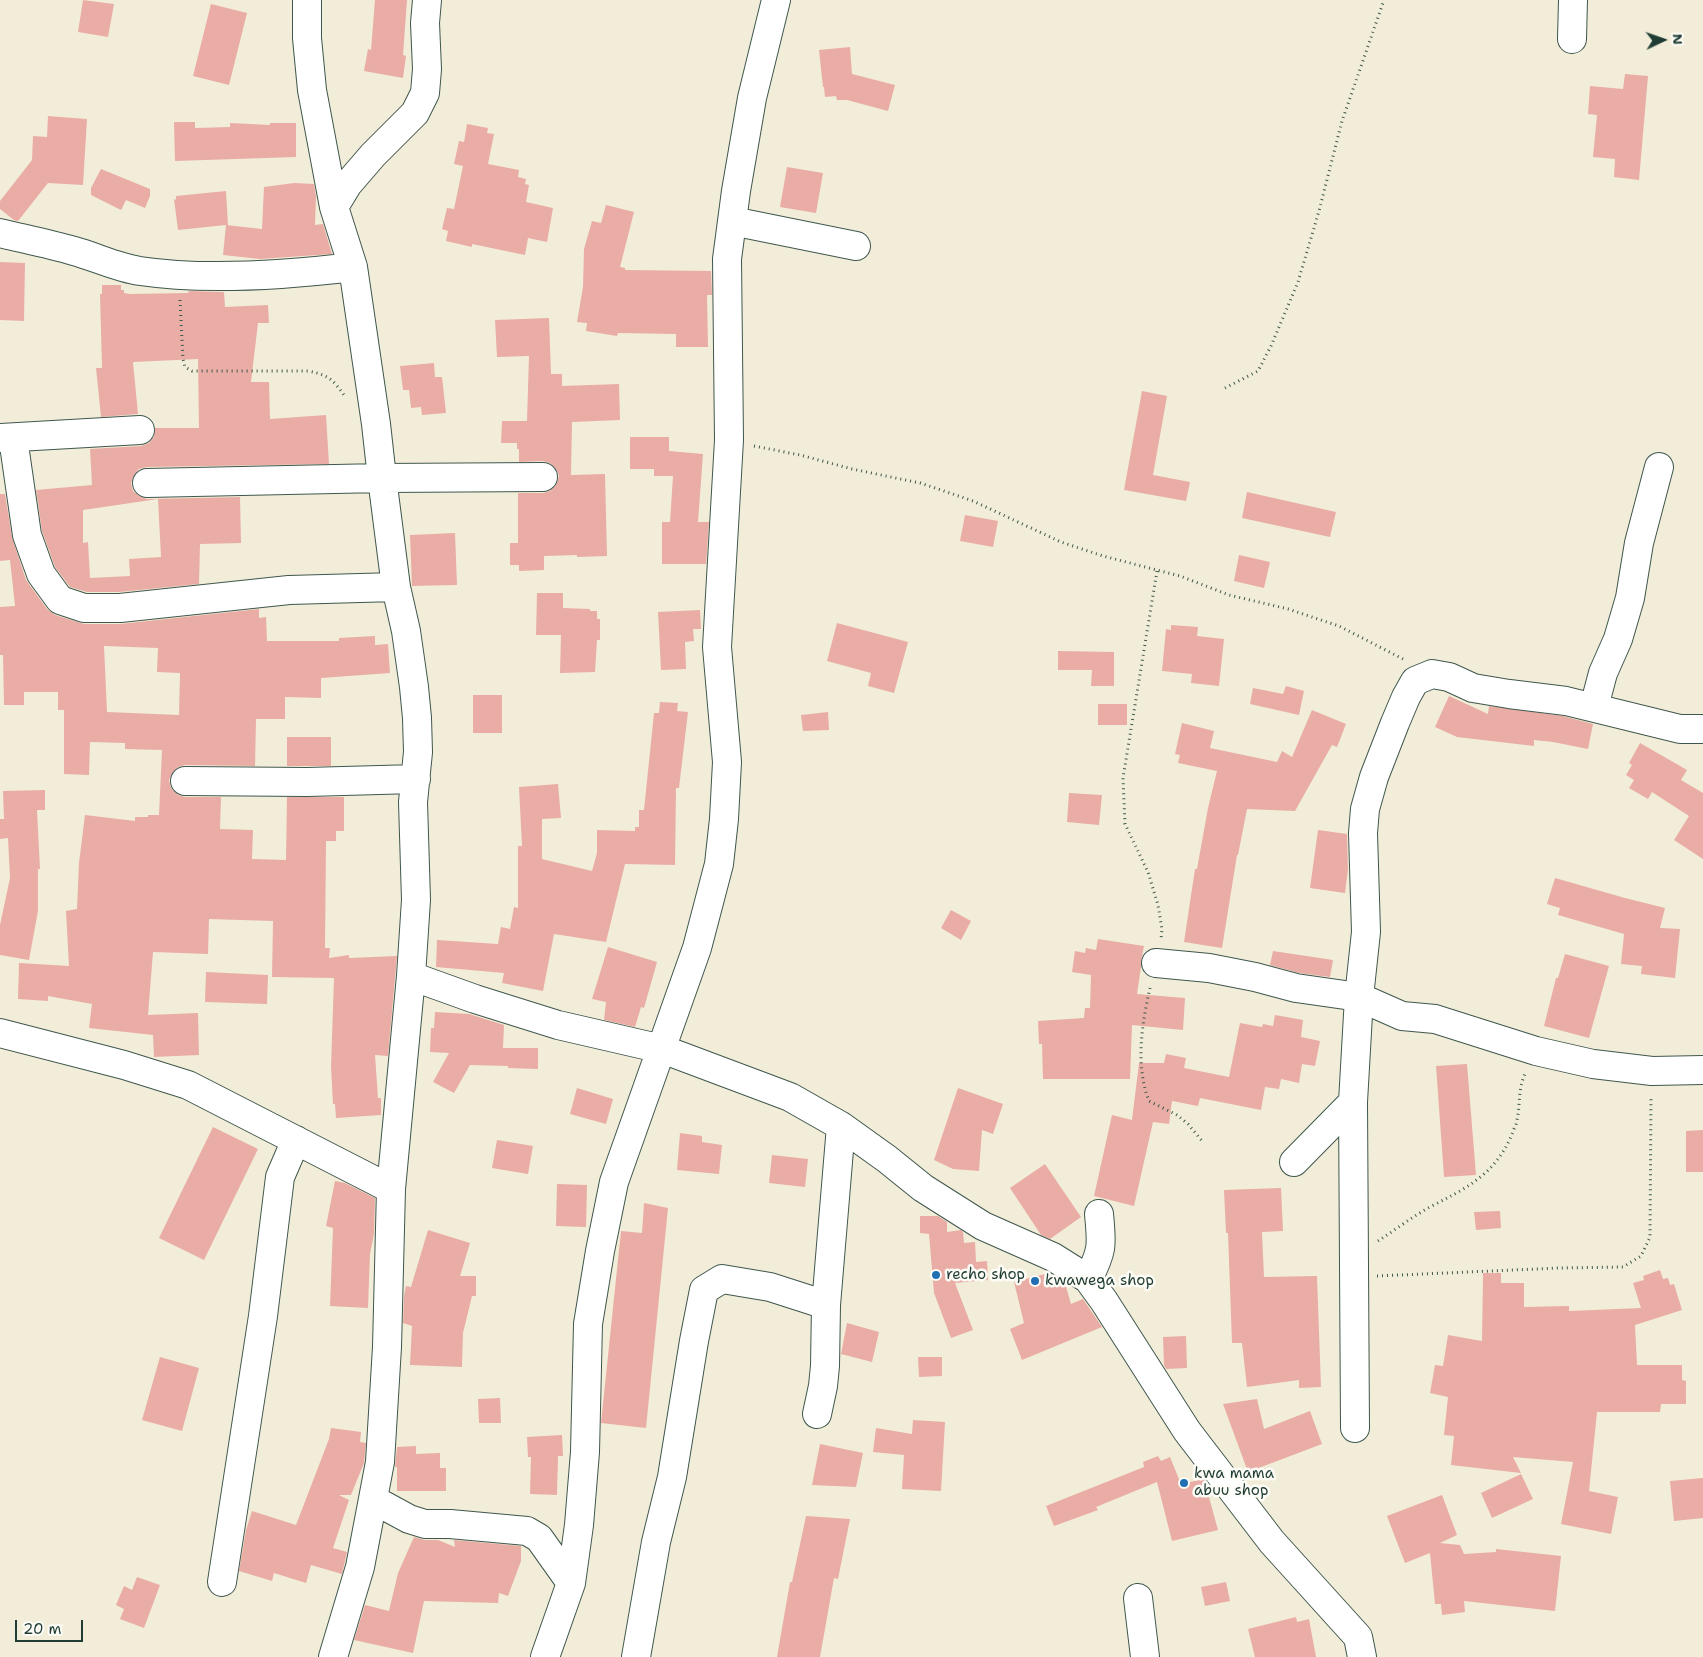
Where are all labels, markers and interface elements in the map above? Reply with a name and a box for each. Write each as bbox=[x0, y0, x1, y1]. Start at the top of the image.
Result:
north arrow bbox=[1638, 15, 1688, 65]
text: N bbox=[1669, 33, 1687, 45]
place label: recho shop bbox=[946, 1266, 1025, 1284]
marker: recho shop bbox=[930, 1269, 942, 1281]
place label: kwawega shop bbox=[1045, 1272, 1154, 1290]
marker: kwawega shop bbox=[1029, 1275, 1041, 1287]
place label: kwa mama abuu shop bbox=[1194, 1465, 1274, 1500]
marker: kwa mama abuu shop bbox=[1178, 1477, 1190, 1489]
scale bar bbox=[18, 1610, 85, 1642]
text: 20 m bbox=[23, 1619, 62, 1639]

